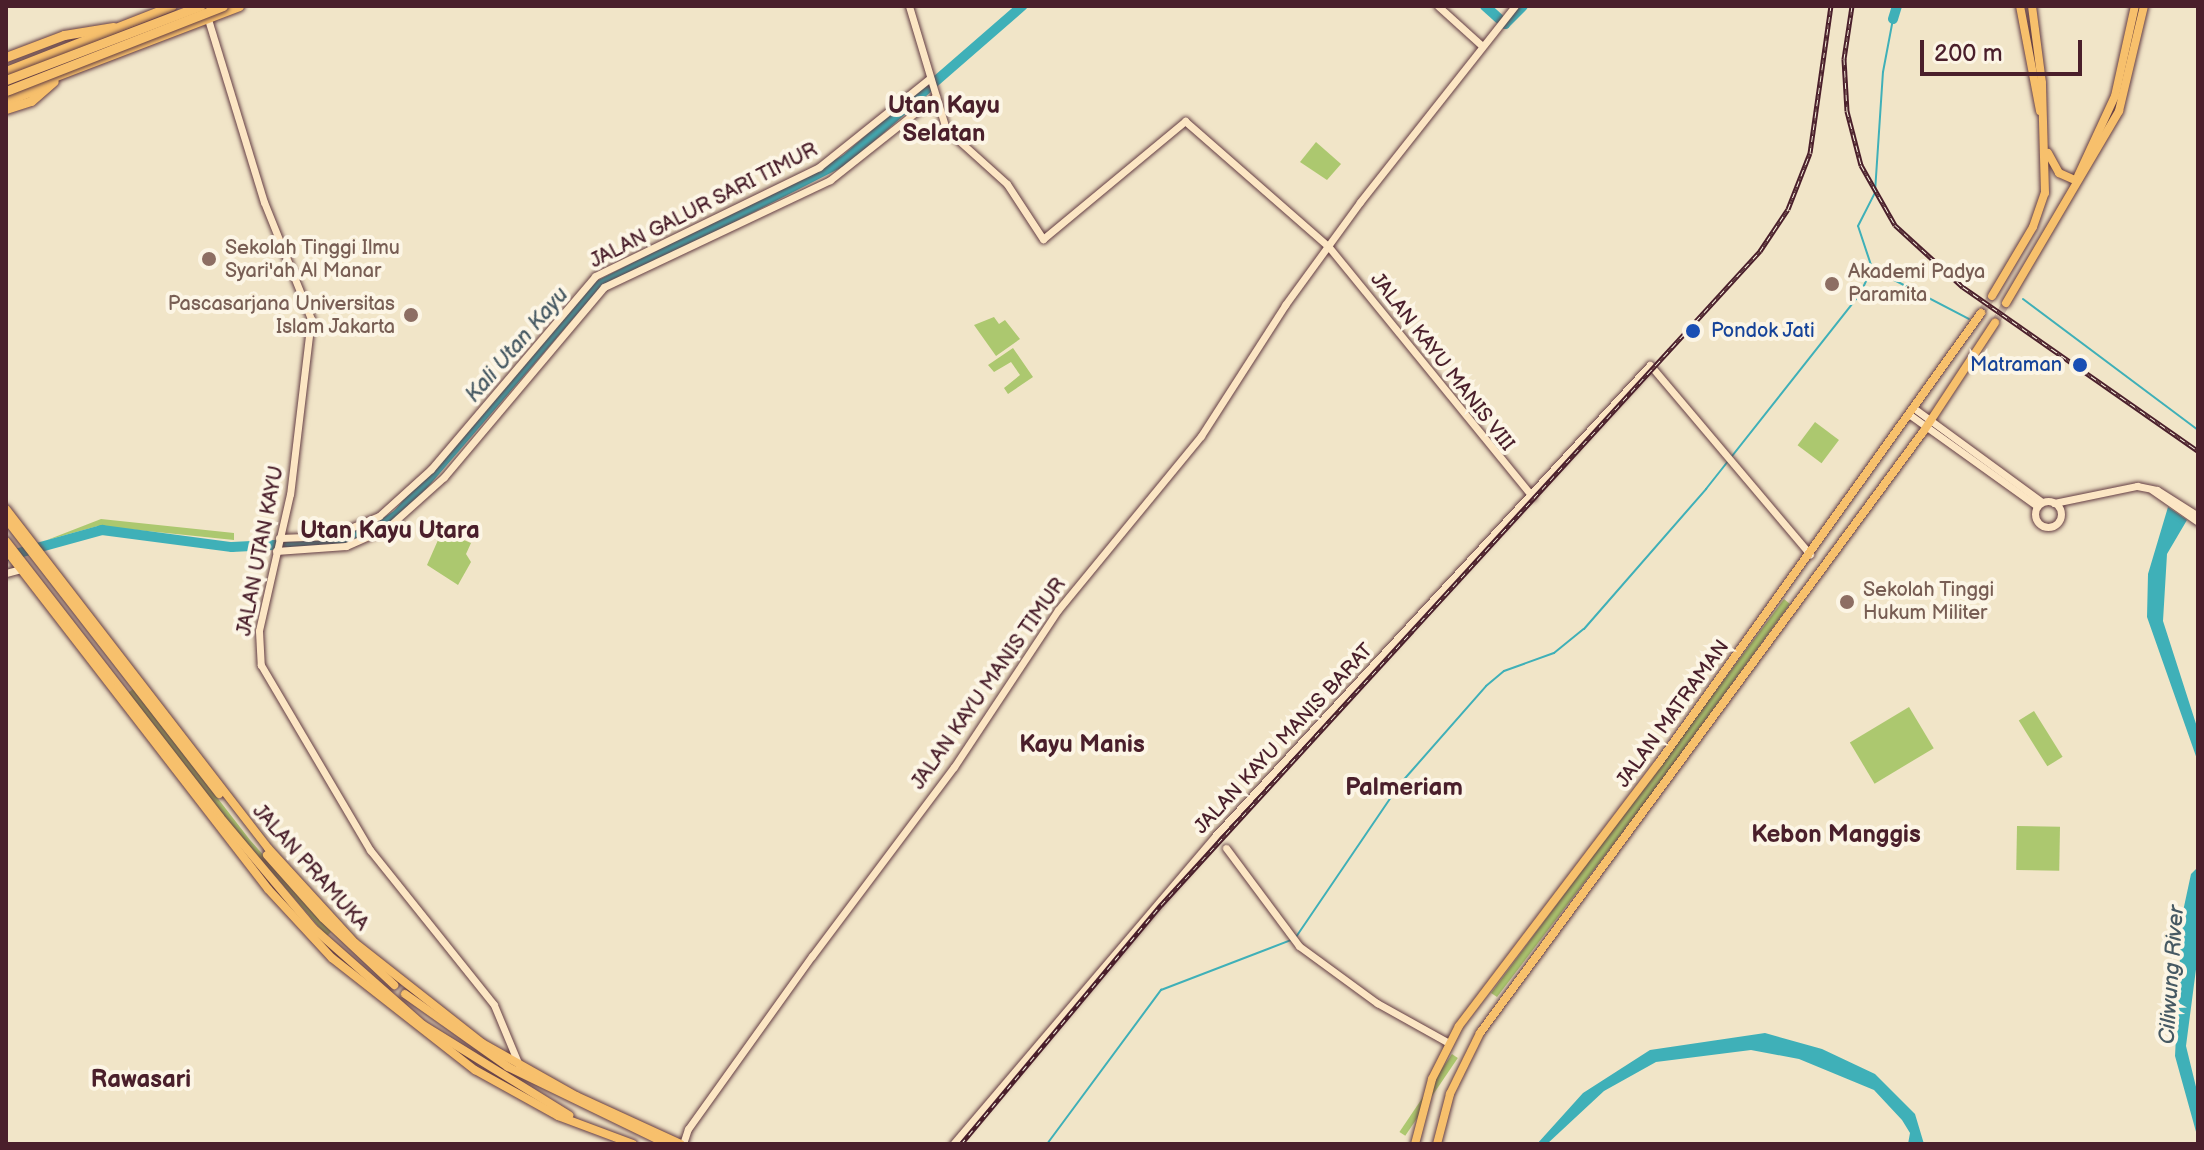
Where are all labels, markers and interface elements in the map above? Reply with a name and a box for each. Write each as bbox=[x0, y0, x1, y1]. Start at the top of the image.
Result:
scale bar bbox=[1924, 24, 2086, 74]
text: 200 m bbox=[1934, 39, 2003, 68]
district label: Utan Kayu Selatan bbox=[888, 92, 1000, 148]
street label: JALAN GALUR SARI TIMUR bbox=[586, 138, 822, 274]
place label: Sekolah Tinggi Ilmu Syari'ah Al Manar bbox=[225, 236, 401, 283]
marker: Sekolah Tinggi Ilmu Syari'ah Al Manar bbox=[200, 250, 218, 268]
place label: Akademi Padya Paramita bbox=[1848, 260, 1985, 307]
street label: JALAN KAYU MANIS VIII bbox=[1365, 268, 1519, 456]
marker: Akademi Padya Paramita bbox=[1823, 275, 1841, 293]
water label: Kali Utan Kayu bbox=[460, 282, 574, 408]
place label: Pascasarjana Universitas Islam Jakarta bbox=[168, 292, 395, 339]
marker: Pascasarjana Universitas Islam Jakarta bbox=[402, 306, 420, 324]
place label: Pondok Jati bbox=[1711, 319, 1816, 343]
marker: Pondok Jati bbox=[1682, 320, 1704, 342]
place label: Matraman bbox=[1970, 353, 2062, 377]
marker: Matraman bbox=[2069, 354, 2091, 376]
street label: JALAN UTAN KAYU bbox=[233, 464, 289, 638]
district label: Utan Kayu Utara bbox=[300, 517, 480, 545]
street label: JALAN KAYU MANIS TIMUR bbox=[906, 573, 1072, 795]
place label: Sekolah Tinggi Hukum Militer bbox=[1863, 578, 1995, 625]
marker: Sekolah Tinggi Hukum Militer bbox=[1838, 593, 1856, 611]
street label: JALAN MATRAMAN bbox=[1611, 636, 1735, 792]
street label: JALAN KAYU MANIS BARAT bbox=[1190, 639, 1378, 839]
district label: Kayu Manis bbox=[1019, 731, 1145, 759]
district label: Palmeriam bbox=[1345, 774, 1463, 802]
street label: JALAN PRAMUKA bbox=[247, 800, 373, 936]
district label: Kebon Manggis bbox=[1751, 821, 1921, 849]
water label: Ciliwung River bbox=[2154, 905, 2190, 1045]
district label: Rawasari bbox=[91, 1066, 191, 1094]

